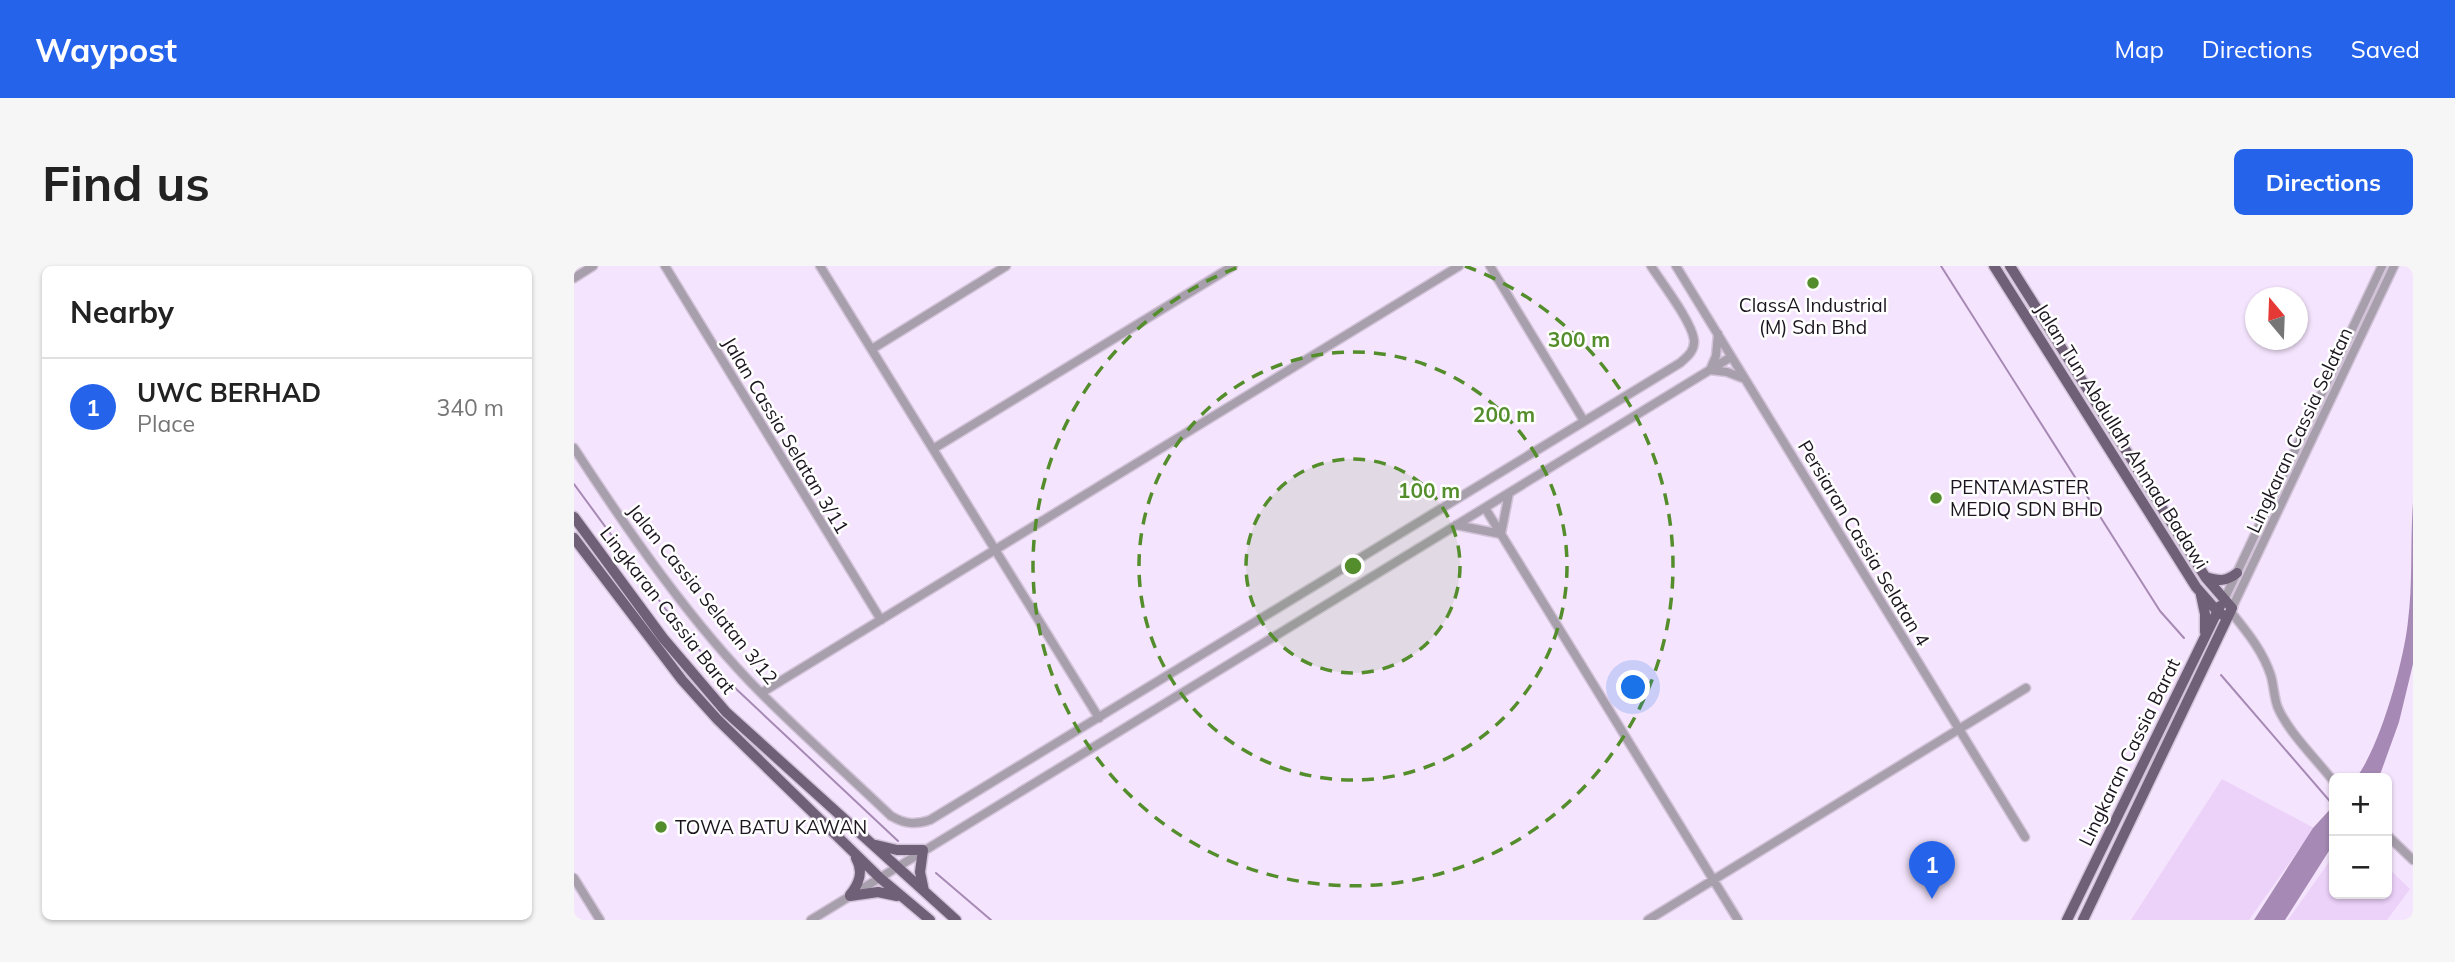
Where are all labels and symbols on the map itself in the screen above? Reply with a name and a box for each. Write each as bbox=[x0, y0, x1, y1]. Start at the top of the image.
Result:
marker: ClassA Industrial (M) Sdn Bhd bbox=[1805, 275, 1821, 291]
north arrow bbox=[2245, 287, 2308, 350]
place label: ClassA Industrial (M) Sdn Bhd bbox=[1739, 293, 1887, 339]
street label: Jalan Tun Abdullah Ahmad Badawi bbox=[2030, 299, 2214, 573]
street label: Lingkaran Cassia Selatan bbox=[2241, 323, 2357, 537]
text: 300 m bbox=[1548, 326, 1610, 352]
street label: Jalan Cassia Selatan 3/11 bbox=[718, 332, 854, 538]
text: 200 m bbox=[1473, 401, 1535, 427]
street label: Persiaran Cassia Selatan 4 bbox=[1793, 436, 1935, 650]
place label: PENTAMASTER MEDIQ SDN BHD bbox=[1950, 475, 2103, 521]
text: 100 m bbox=[1398, 477, 1460, 503]
marker: PENTAMASTER MEDIQ SDN BHD bbox=[1928, 490, 1944, 506]
street label: Jalan Cassia Selatan 3/12 bbox=[623, 499, 783, 689]
street label: Lingkaran Cassia Barat bbox=[595, 522, 741, 699]
centre of rings bbox=[1341, 554, 1365, 578]
street label: Lingkaran Cassia Barat bbox=[2073, 654, 2185, 850]
your location bbox=[1616, 670, 1650, 704]
place label: TOWA BATU KAWAN bbox=[675, 815, 867, 839]
marker: TOWA BATU KAWAN bbox=[653, 819, 669, 835]
pin: 1 bbox=[1909, 841, 1955, 899]

